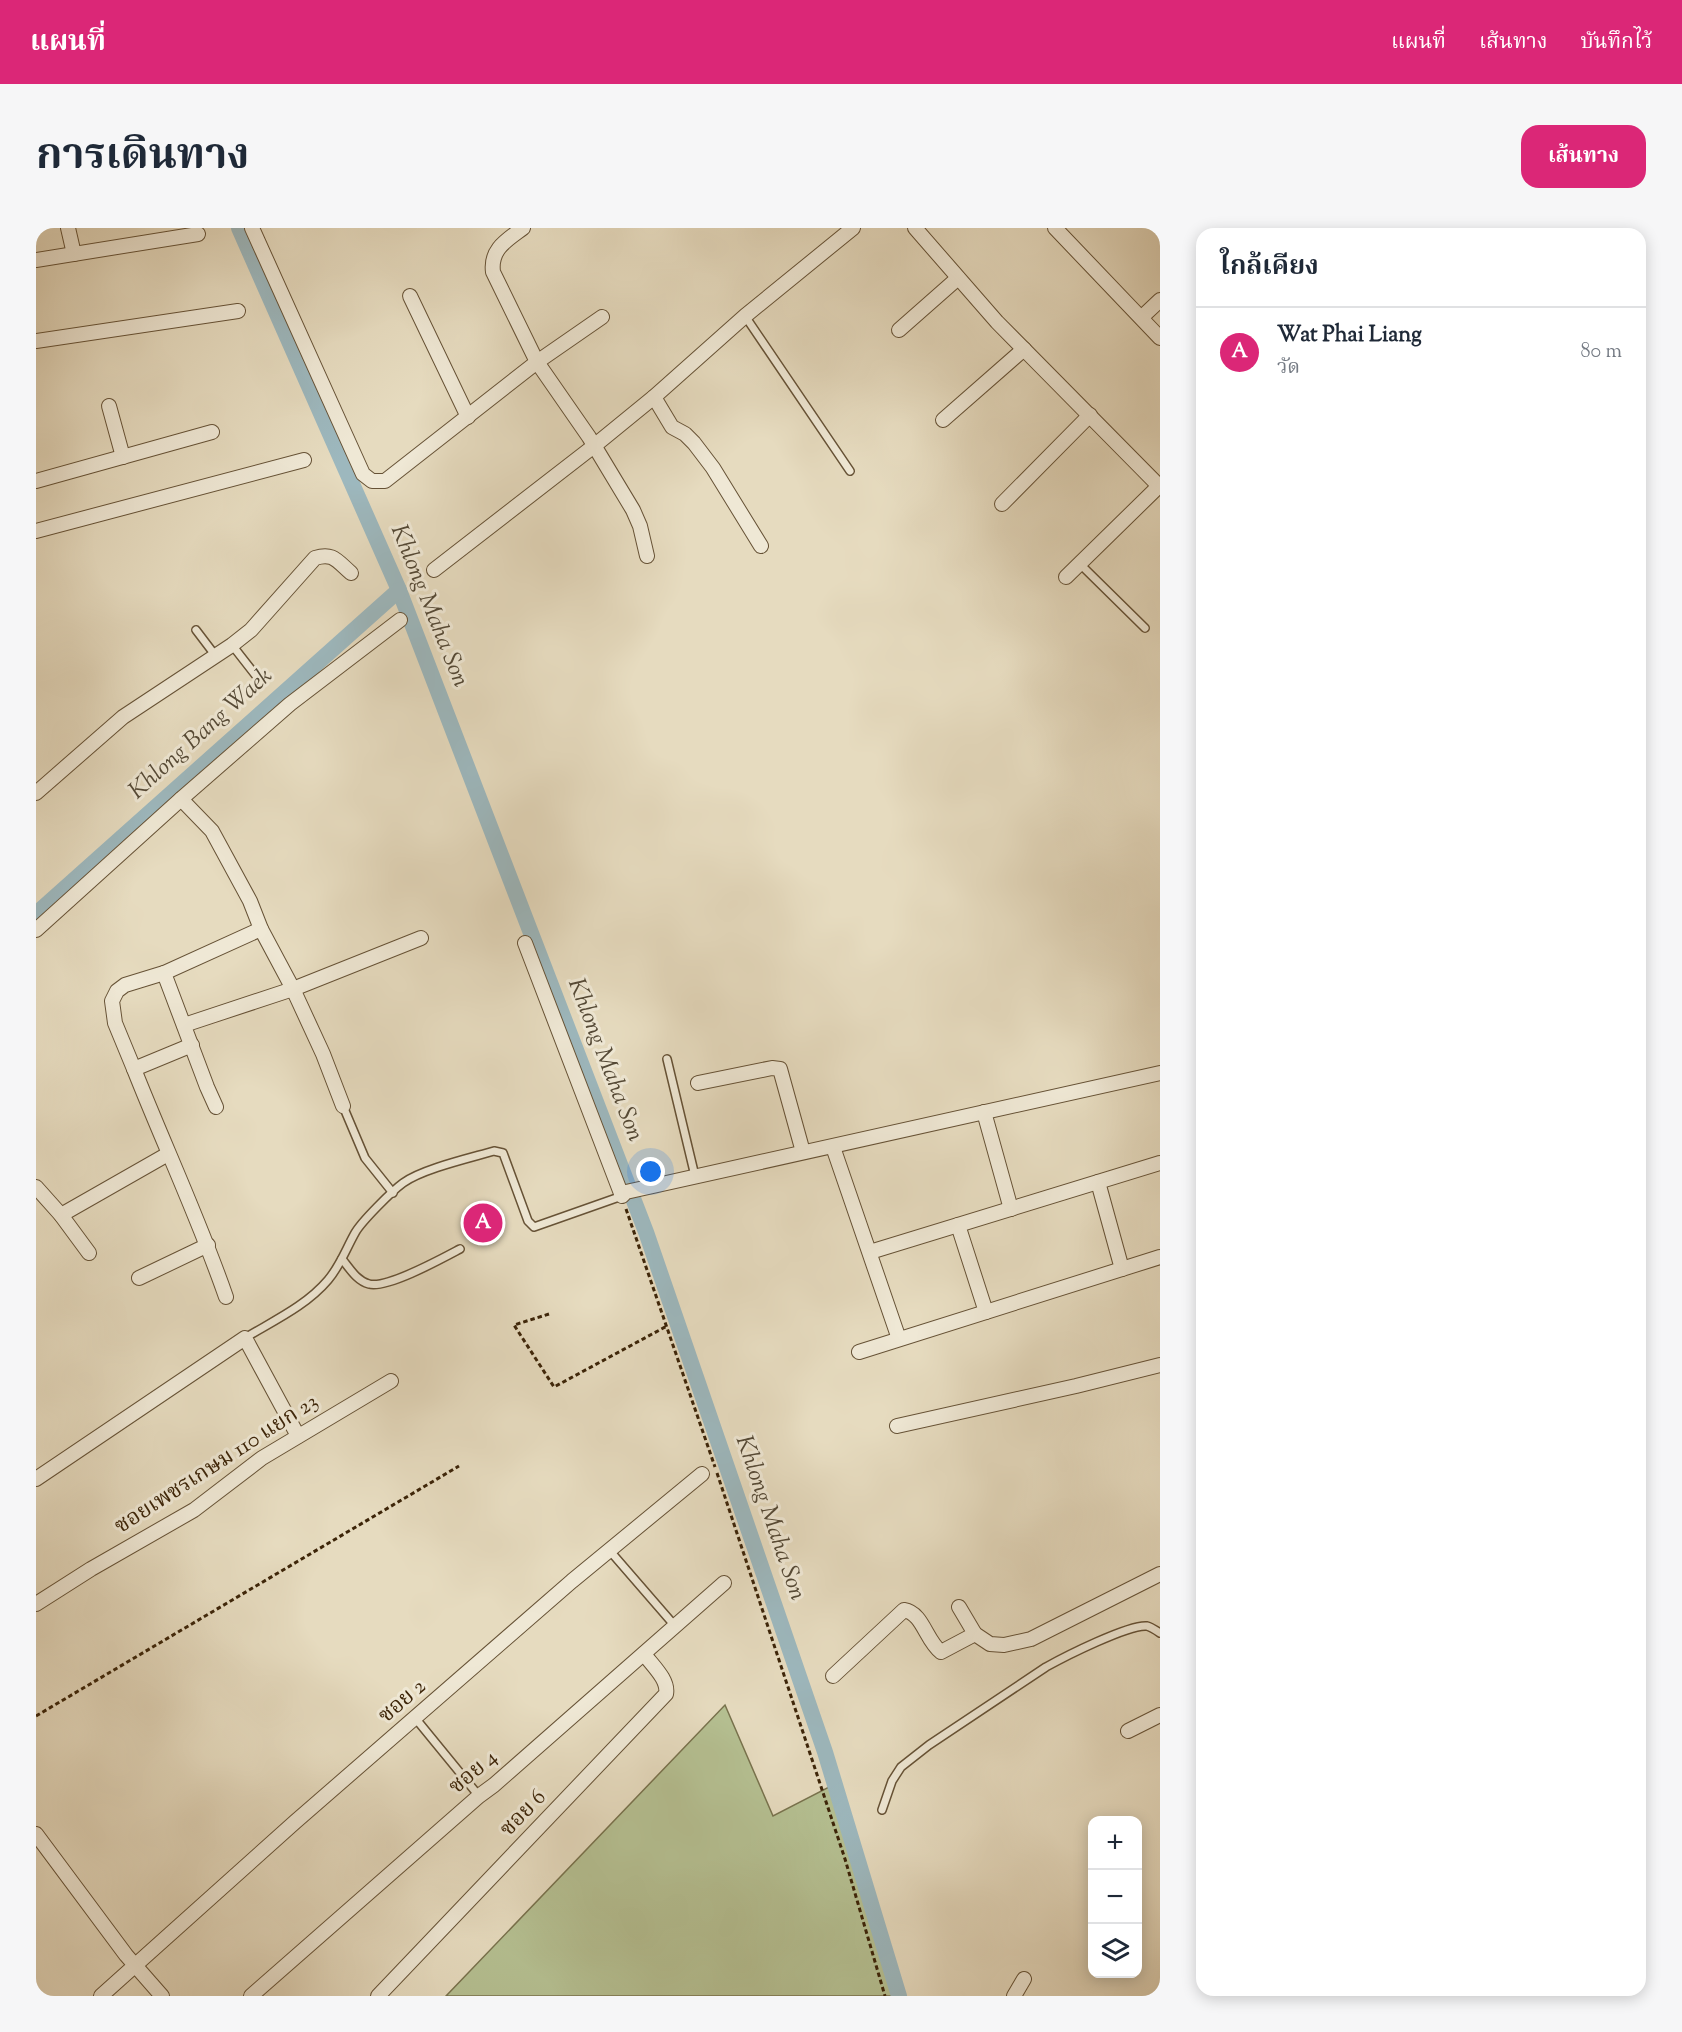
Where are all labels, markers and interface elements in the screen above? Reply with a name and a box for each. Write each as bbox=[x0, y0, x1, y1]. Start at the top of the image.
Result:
text: แผนที่ bbox=[30, 23, 106, 63]
text: แผนที่ bbox=[1391, 28, 1446, 58]
text: เส้นทาง bbox=[1479, 28, 1547, 58]
text: บันทึกไว้ bbox=[1580, 28, 1652, 58]
button: เส้นทาง bbox=[1521, 125, 1646, 188]
text: การเดินทาง bbox=[36, 128, 249, 188]
text: ใกล้เคียง bbox=[1220, 249, 1319, 286]
text: Wat Phai Liang bbox=[1277, 320, 1422, 352]
text: A bbox=[1231, 338, 1248, 367]
text: 80 m bbox=[1581, 338, 1622, 367]
text: วัด bbox=[1277, 354, 1300, 383]
water label: Khlong Maha Son bbox=[381, 520, 477, 693]
water label: Khlong Bang Waek bbox=[122, 660, 281, 808]
water label: Khlong Maha Son bbox=[558, 973, 652, 1147]
your location bbox=[636, 1157, 665, 1186]
pin: A bbox=[464, 1200, 502, 1246]
street label: ซอยเพชรเกษม 110 แยก 23 bbox=[109, 1387, 325, 1543]
water label: Khlong Maha Son bbox=[726, 1431, 814, 1605]
street label: ซอย 2 bbox=[372, 1672, 434, 1732]
street label: ซอย 4 bbox=[443, 1743, 505, 1803]
street label: ซอย 6 bbox=[493, 1783, 555, 1845]
map controls bbox=[1088, 1816, 1142, 1978]
button: + bbox=[1088, 1816, 1142, 1870]
button: − bbox=[1088, 1870, 1142, 1924]
button: layers bbox=[1088, 1924, 1142, 1978]

